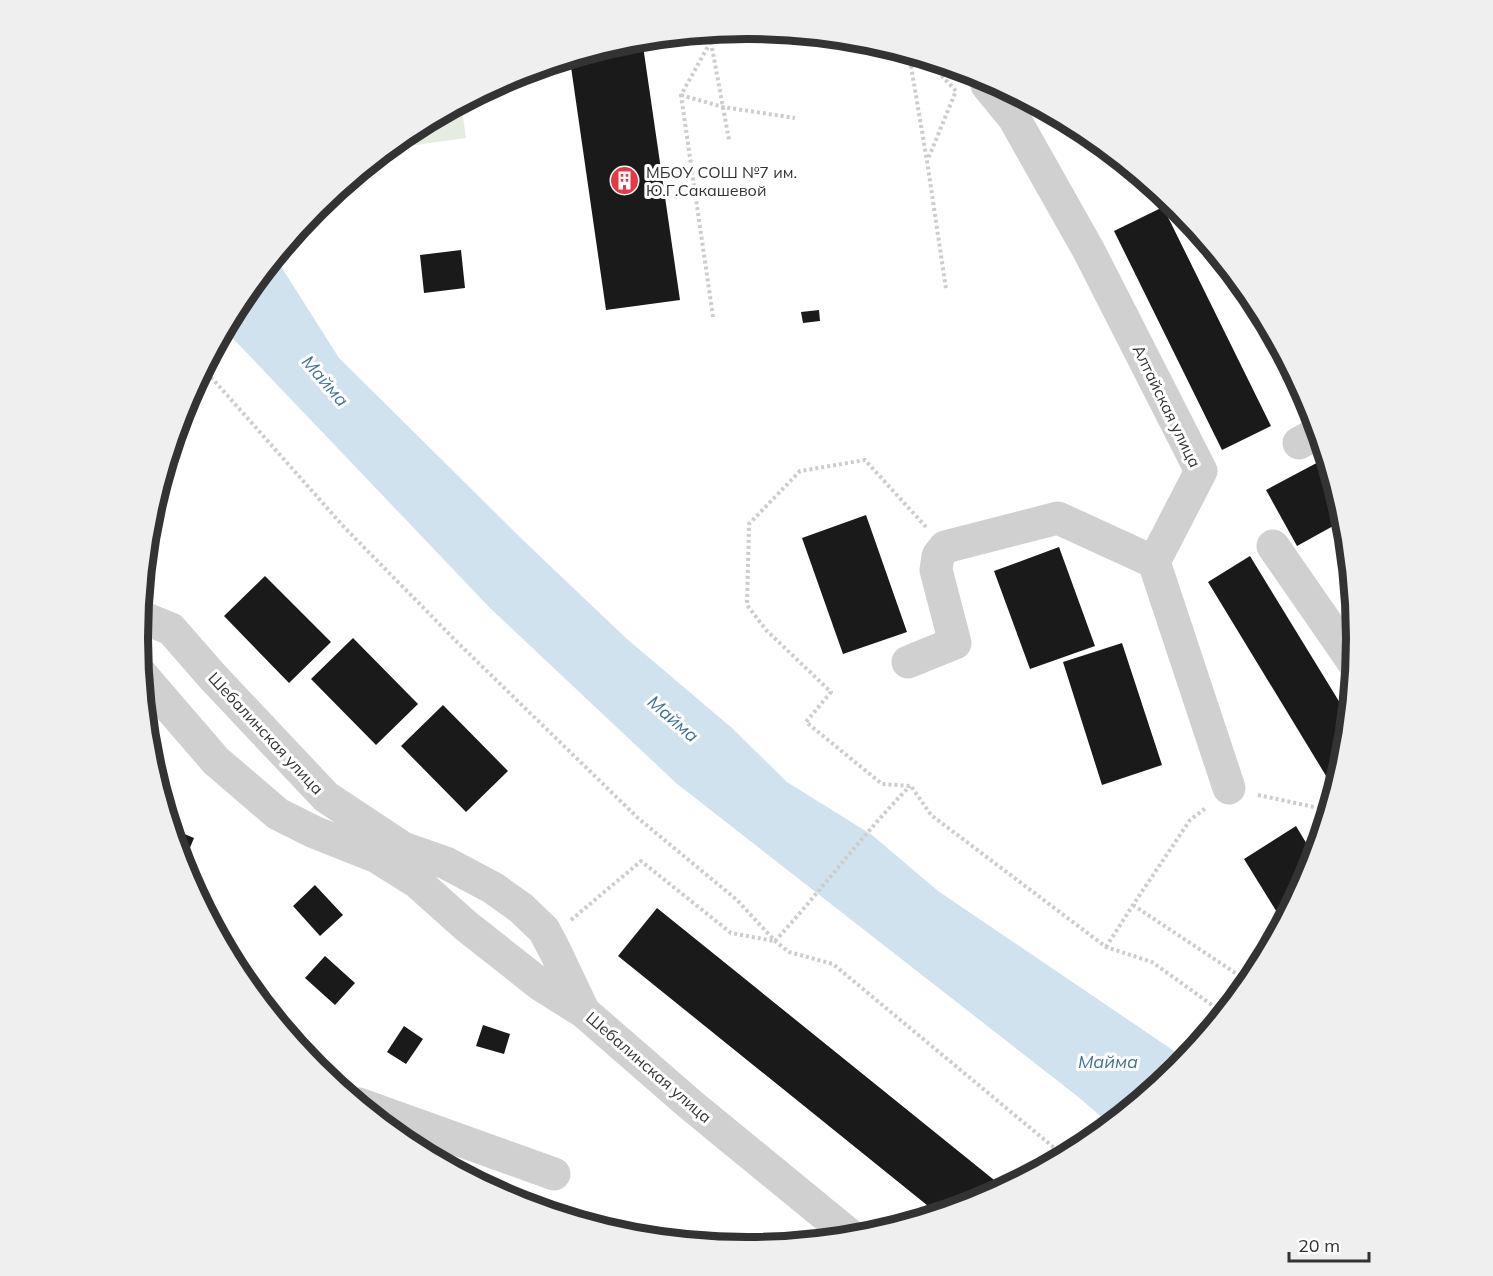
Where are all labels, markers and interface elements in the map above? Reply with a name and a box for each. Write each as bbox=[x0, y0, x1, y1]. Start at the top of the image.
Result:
place label: МБОУ СОШ №7 им. Ю.Г.Сакашевой bbox=[646, 162, 797, 200]
building icon: МБОУ СОШ №7 им. Ю.Г.Сакашевой bbox=[609, 165, 641, 197]
street label: Алтайская улица bbox=[1129, 342, 1205, 470]
water label: Майма bbox=[297, 350, 354, 411]
street label: Шебалинская улица bbox=[204, 668, 328, 798]
water label: Майма bbox=[643, 690, 704, 747]
street label: Шебалинская улица bbox=[582, 1007, 716, 1127]
water label: Майма bbox=[1078, 1050, 1138, 1073]
scale bar bbox=[1289, 1225, 1368, 1263]
text: 20 m bbox=[1298, 1234, 1340, 1257]

